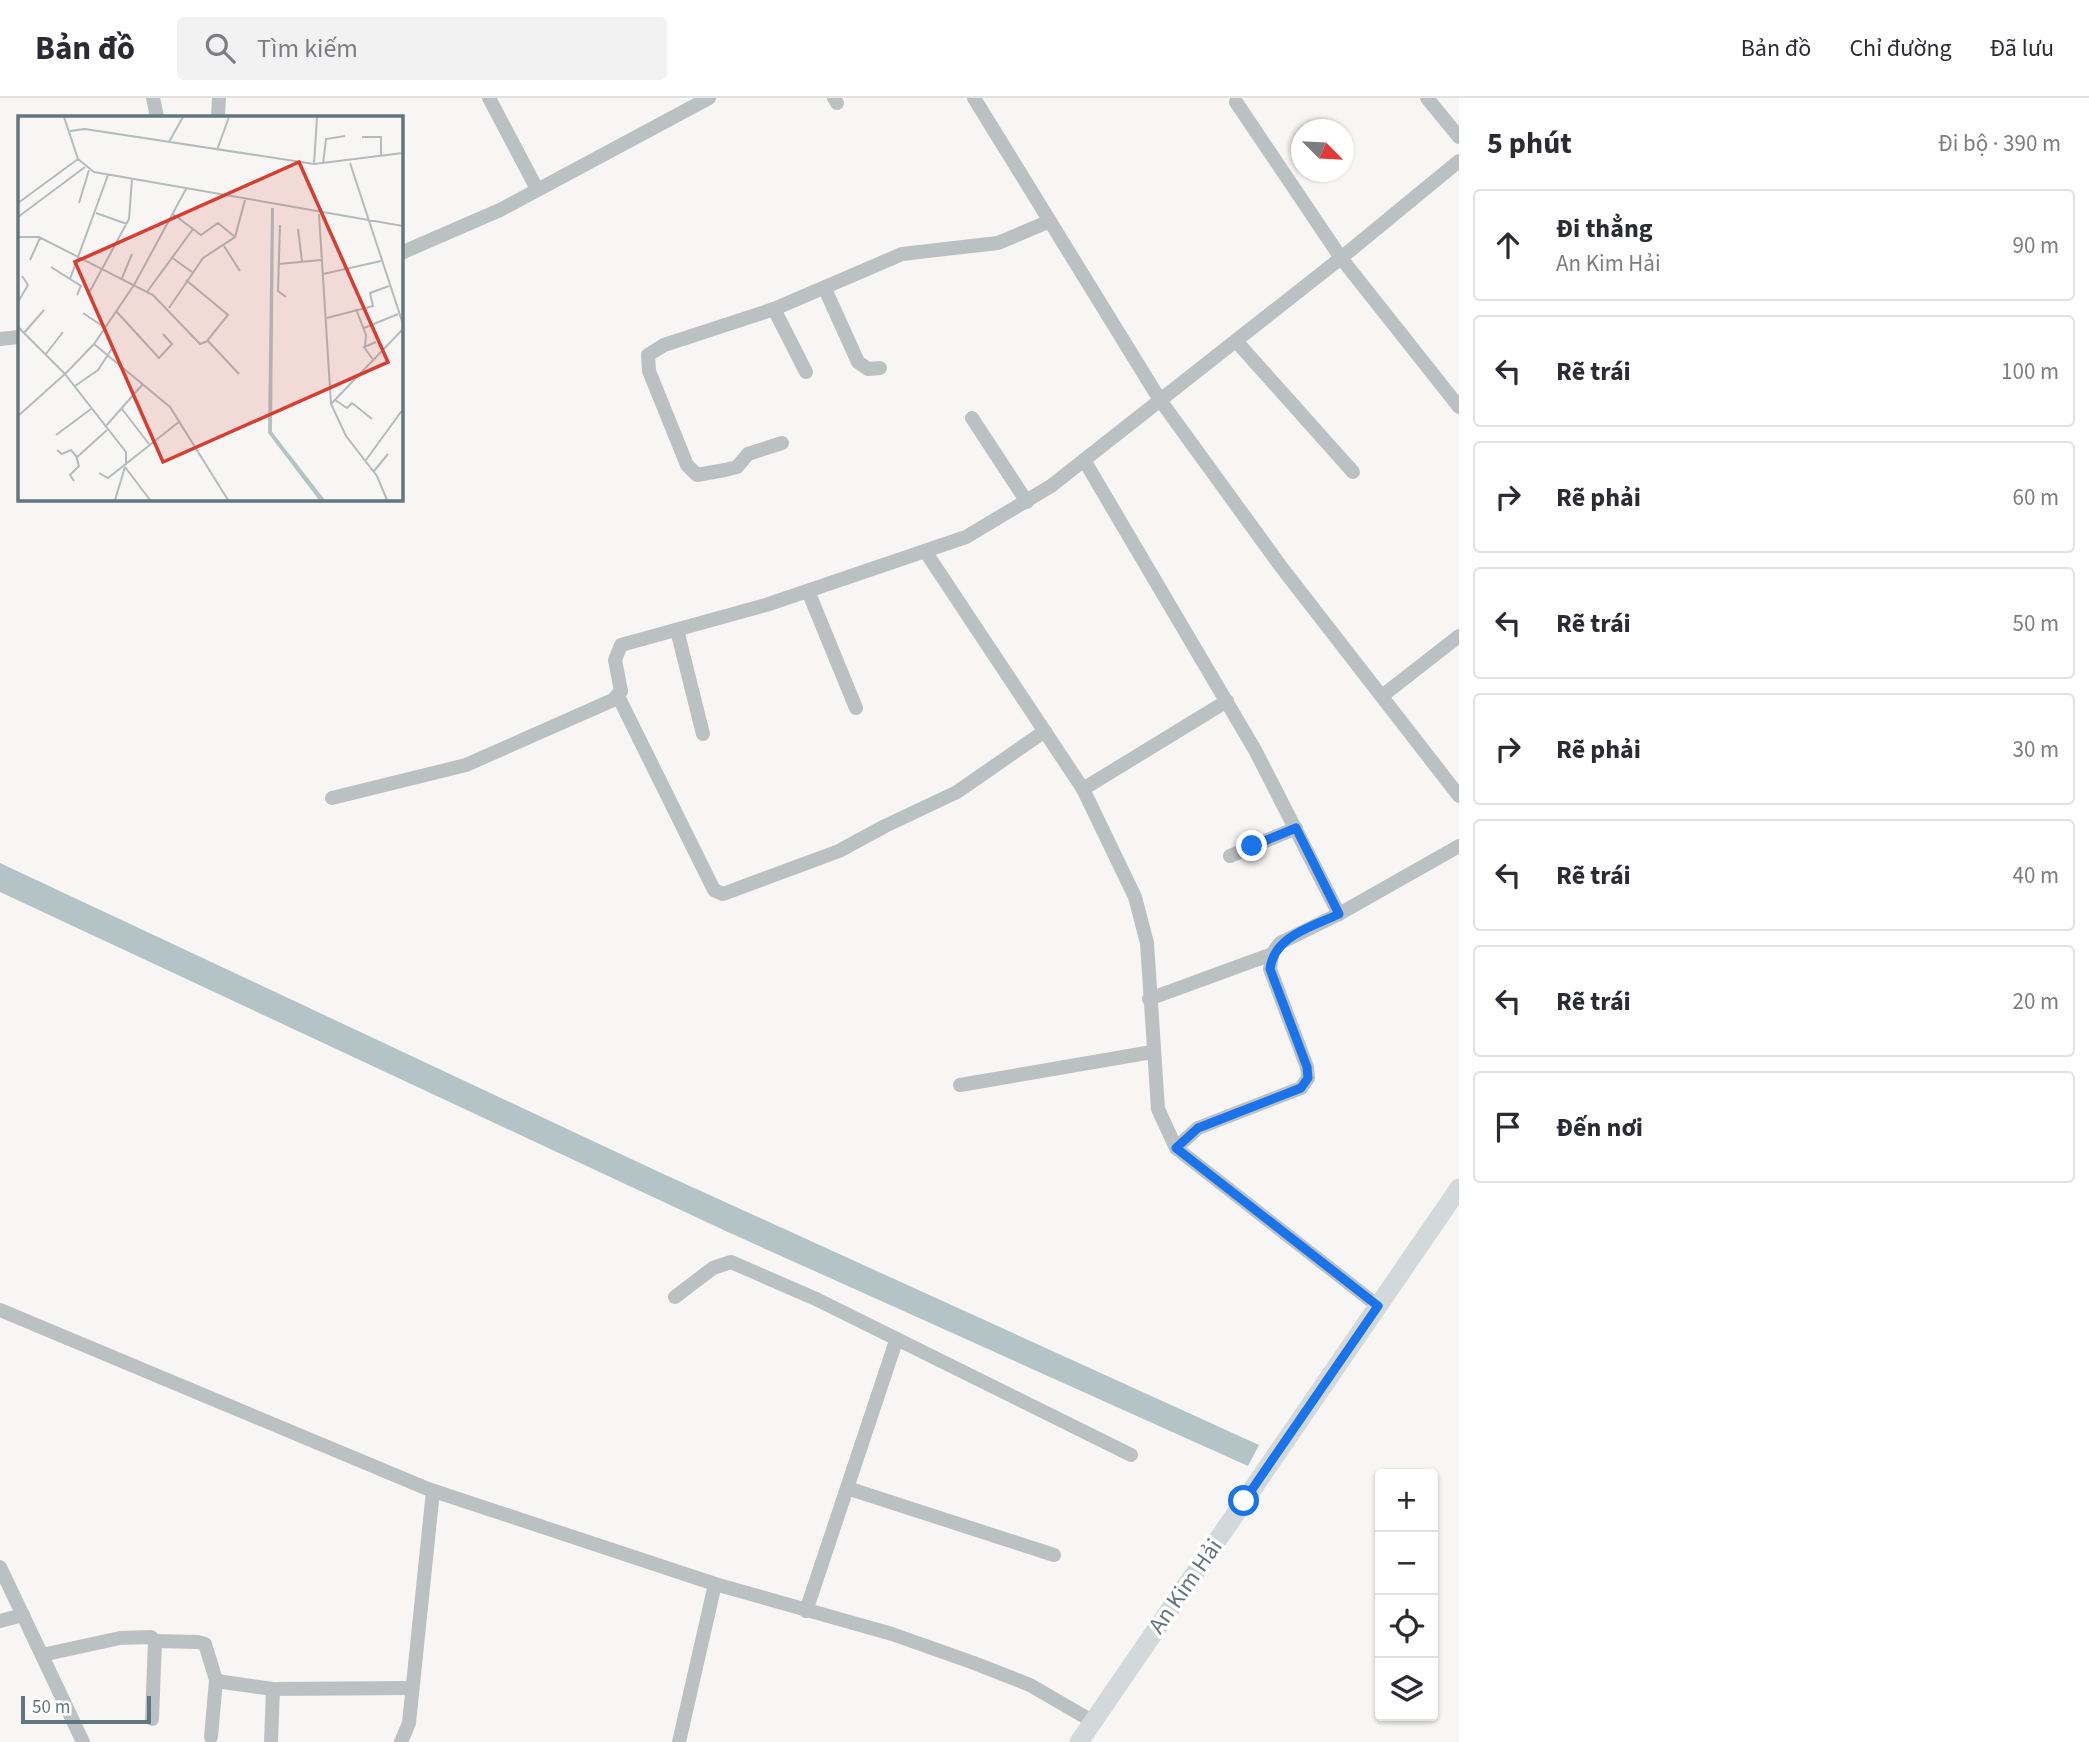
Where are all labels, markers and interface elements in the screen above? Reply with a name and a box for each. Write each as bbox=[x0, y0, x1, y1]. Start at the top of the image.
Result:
search box bbox=[177, 17, 667, 80]
text: Bản đồ bbox=[35, 25, 135, 72]
icon: search bbox=[201, 29, 239, 67]
text: Tìm kiếm bbox=[257, 30, 358, 67]
text: Bản đồ bbox=[1741, 31, 1811, 66]
text: Chỉ đường bbox=[1849, 31, 1952, 66]
text: Đã lưu bbox=[1990, 31, 2054, 66]
inset map bbox=[18, 116, 402, 500]
north arrow bbox=[1291, 119, 1354, 182]
text: 5 phút bbox=[1487, 122, 1572, 165]
text: Đi bộ · 390 m bbox=[1938, 127, 2061, 160]
text: Đi thẳng bbox=[1556, 210, 1653, 247]
icon: ahead bbox=[1489, 226, 1527, 264]
text: 90 m bbox=[2012, 229, 2059, 262]
text: An Kim Hải bbox=[1556, 247, 1661, 280]
icon: left bbox=[1489, 352, 1527, 390]
text: Rẽ trái bbox=[1556, 353, 1631, 390]
text: 100 m bbox=[2001, 355, 2059, 388]
icon: right bbox=[1489, 478, 1527, 516]
text: Rẽ phải bbox=[1556, 479, 1641, 516]
text: 60 m bbox=[2012, 481, 2059, 514]
icon: left bbox=[1489, 604, 1527, 642]
text: Rẽ trái bbox=[1556, 605, 1631, 642]
text: 50 m bbox=[2012, 607, 2059, 640]
icon: right bbox=[1489, 730, 1527, 768]
text: Rẽ phải bbox=[1556, 731, 1641, 768]
text: 30 m bbox=[2012, 733, 2059, 766]
route end bbox=[1236, 830, 1267, 861]
icon: left bbox=[1489, 856, 1527, 894]
text: Rẽ trái bbox=[1556, 857, 1631, 894]
text: 40 m bbox=[2012, 859, 2059, 892]
icon: left bbox=[1489, 982, 1527, 1020]
text: Rẽ trái bbox=[1556, 983, 1631, 1020]
text: 20 m bbox=[2012, 985, 2059, 1018]
icon: arrive bbox=[1489, 1108, 1527, 1146]
text: Đến nơi bbox=[1556, 1109, 1643, 1146]
map controls bbox=[1375, 1469, 1438, 1721]
button: + bbox=[1375, 1469, 1438, 1532]
route start bbox=[1228, 1485, 1259, 1516]
street label: An Kim Hải bbox=[1140, 1532, 1231, 1641]
button: − bbox=[1375, 1532, 1438, 1595]
button: locate bbox=[1375, 1595, 1438, 1658]
button: layers bbox=[1375, 1658, 1438, 1721]
scale bar bbox=[21, 1693, 150, 1725]
text: 50 m bbox=[32, 1694, 70, 1721]

